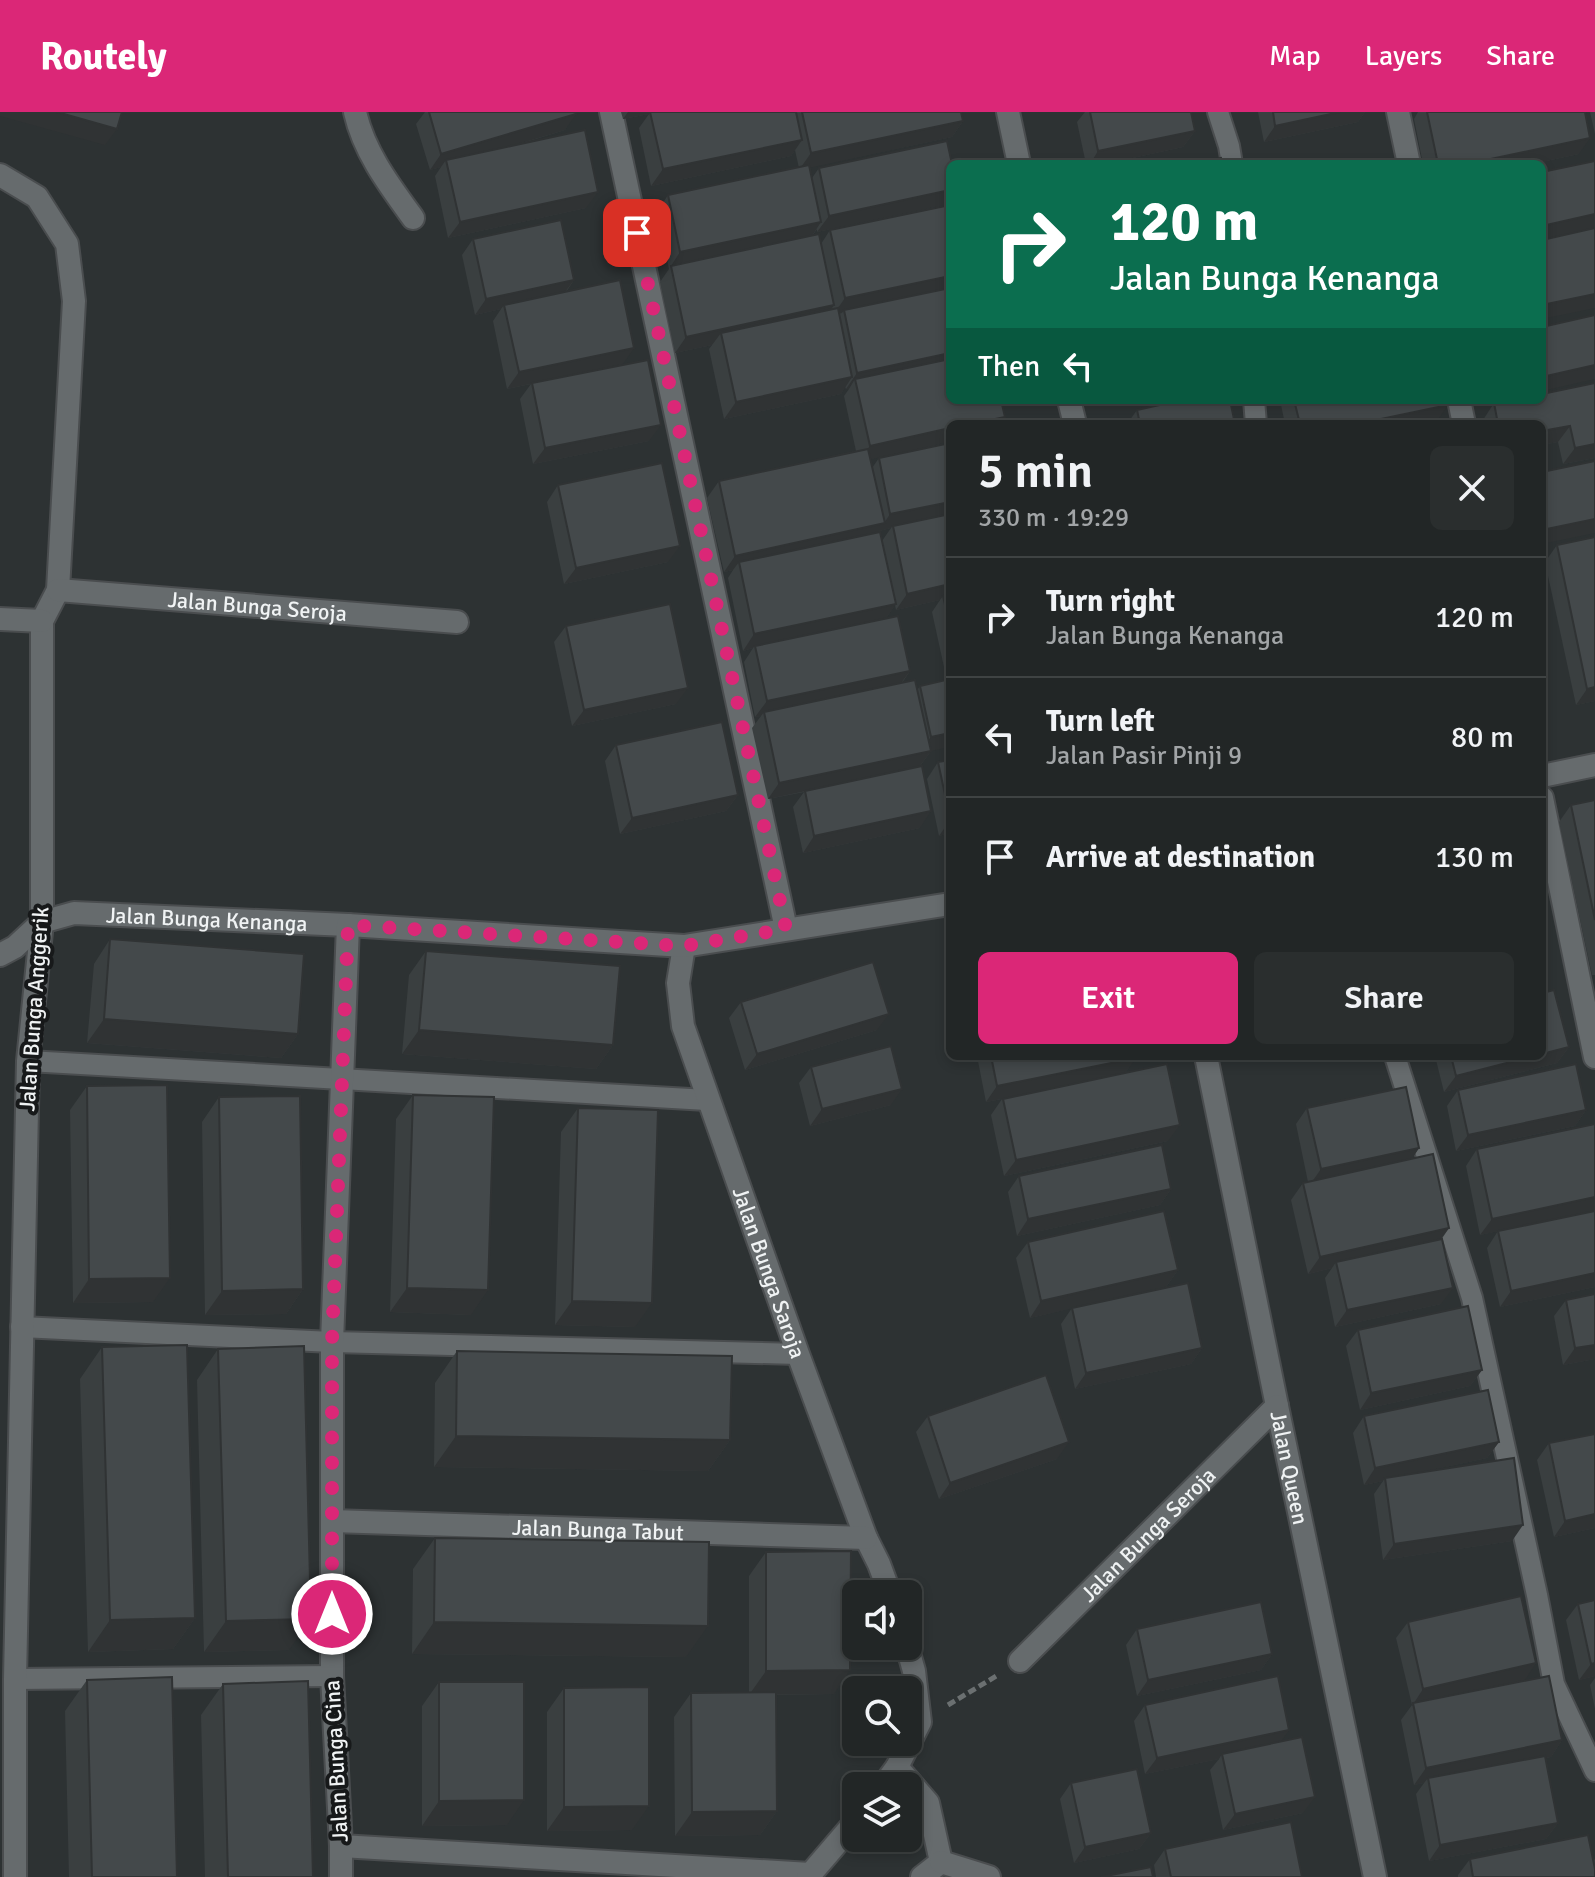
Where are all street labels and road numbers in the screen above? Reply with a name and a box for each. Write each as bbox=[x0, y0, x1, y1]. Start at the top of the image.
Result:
street label: Jalan Bunga Seroja bbox=[167, 585, 348, 627]
street label: Jalan Bunga Kenanga bbox=[105, 901, 308, 937]
street label: Jalan Bunga Anggerik bbox=[13, 906, 55, 1112]
street label: Jalan Bunga Saroja bbox=[727, 1183, 812, 1362]
street label: Jalan Queen bbox=[1265, 1408, 1315, 1527]
street label: Jalan Bunga Seroja bbox=[1075, 1461, 1221, 1607]
street label: Jalan Bunga Tabut bbox=[512, 1513, 684, 1546]
street label: Jalan Bunga Cina bbox=[318, 1679, 354, 1843]

